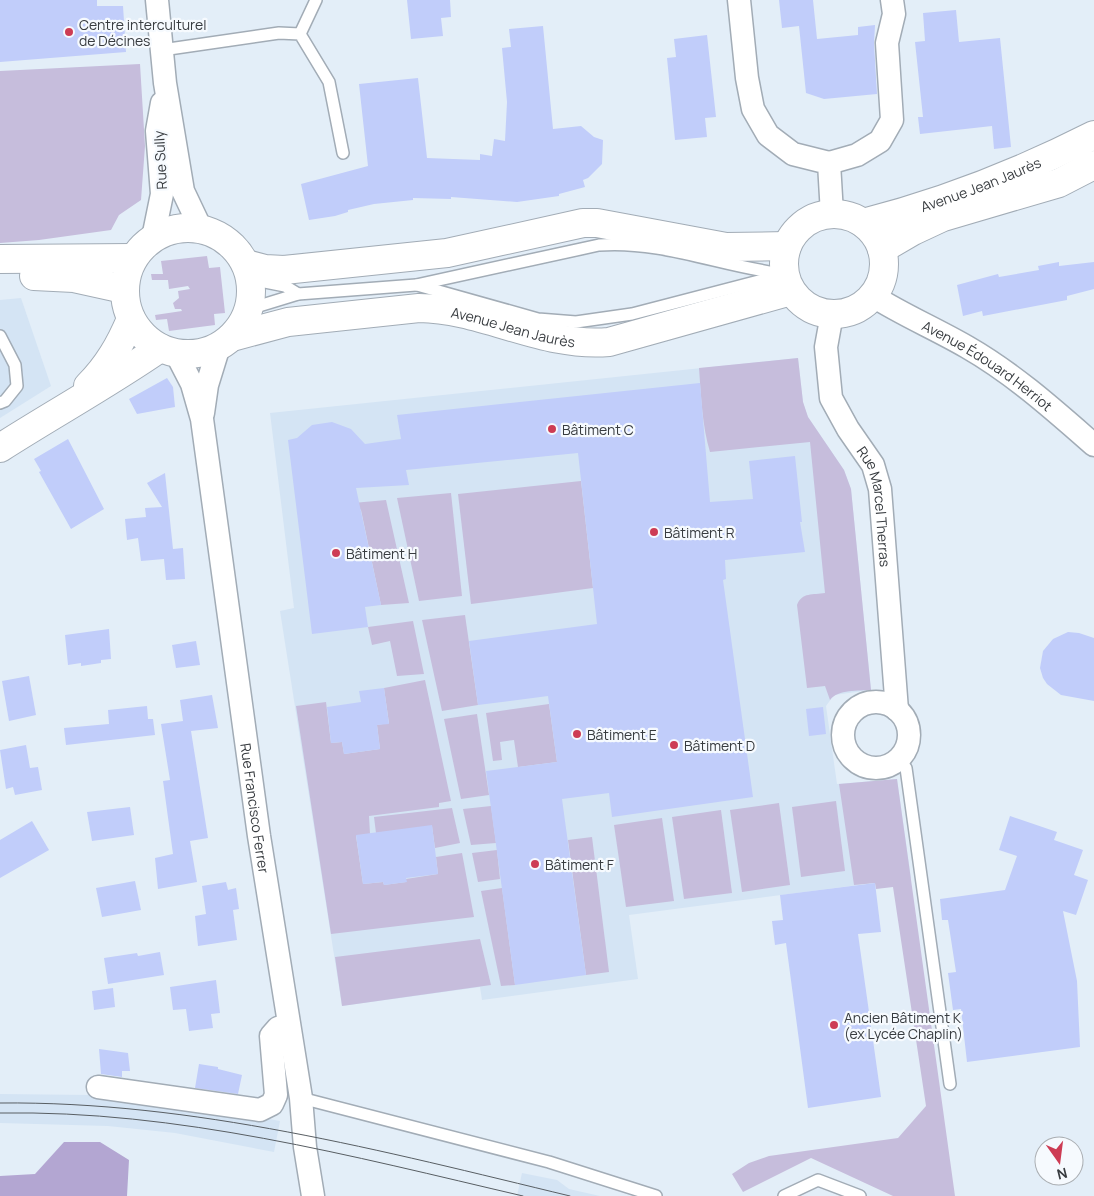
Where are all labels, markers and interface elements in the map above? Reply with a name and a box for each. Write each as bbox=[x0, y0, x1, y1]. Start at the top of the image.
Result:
place label: Centre interculturel de Décines bbox=[79, 15, 206, 50]
marker: Centre interculturel de Décines bbox=[63, 26, 75, 38]
street label: Rue Sully bbox=[149, 129, 171, 190]
street label: Avenue Jean Jaurès bbox=[918, 152, 1044, 215]
street label: Avenue Jean Jaurès bbox=[450, 302, 576, 351]
street label: Avenue Édouard Herriot bbox=[919, 315, 1057, 415]
place label: Bâtiment C bbox=[562, 420, 634, 439]
marker: Bâtiment C bbox=[546, 423, 558, 435]
street label: Rue Marcel Therras bbox=[853, 442, 895, 568]
place label: Bâtiment R bbox=[664, 523, 735, 542]
marker: Bâtiment R bbox=[648, 526, 660, 538]
place label: Bâtiment H bbox=[346, 544, 417, 563]
marker: Bâtiment H bbox=[330, 547, 342, 559]
place label: Bâtiment E bbox=[587, 725, 657, 744]
marker: Bâtiment E bbox=[571, 728, 583, 740]
place label: Bâtiment D bbox=[684, 736, 755, 755]
marker: Bâtiment D bbox=[668, 739, 680, 751]
street label: Rue Francisco Ferrer bbox=[237, 742, 274, 874]
place label: Bâtiment F bbox=[545, 855, 614, 874]
marker: Bâtiment F bbox=[529, 858, 541, 870]
place label: Ancien Bâtiment K (ex Lycée Chaplin) bbox=[844, 1008, 963, 1043]
marker: Ancien Bâtiment K (ex Lycée Chaplin) bbox=[828, 1019, 840, 1031]
north arrow bbox=[1034, 1136, 1084, 1186]
text: N bbox=[1055, 1164, 1069, 1185]

